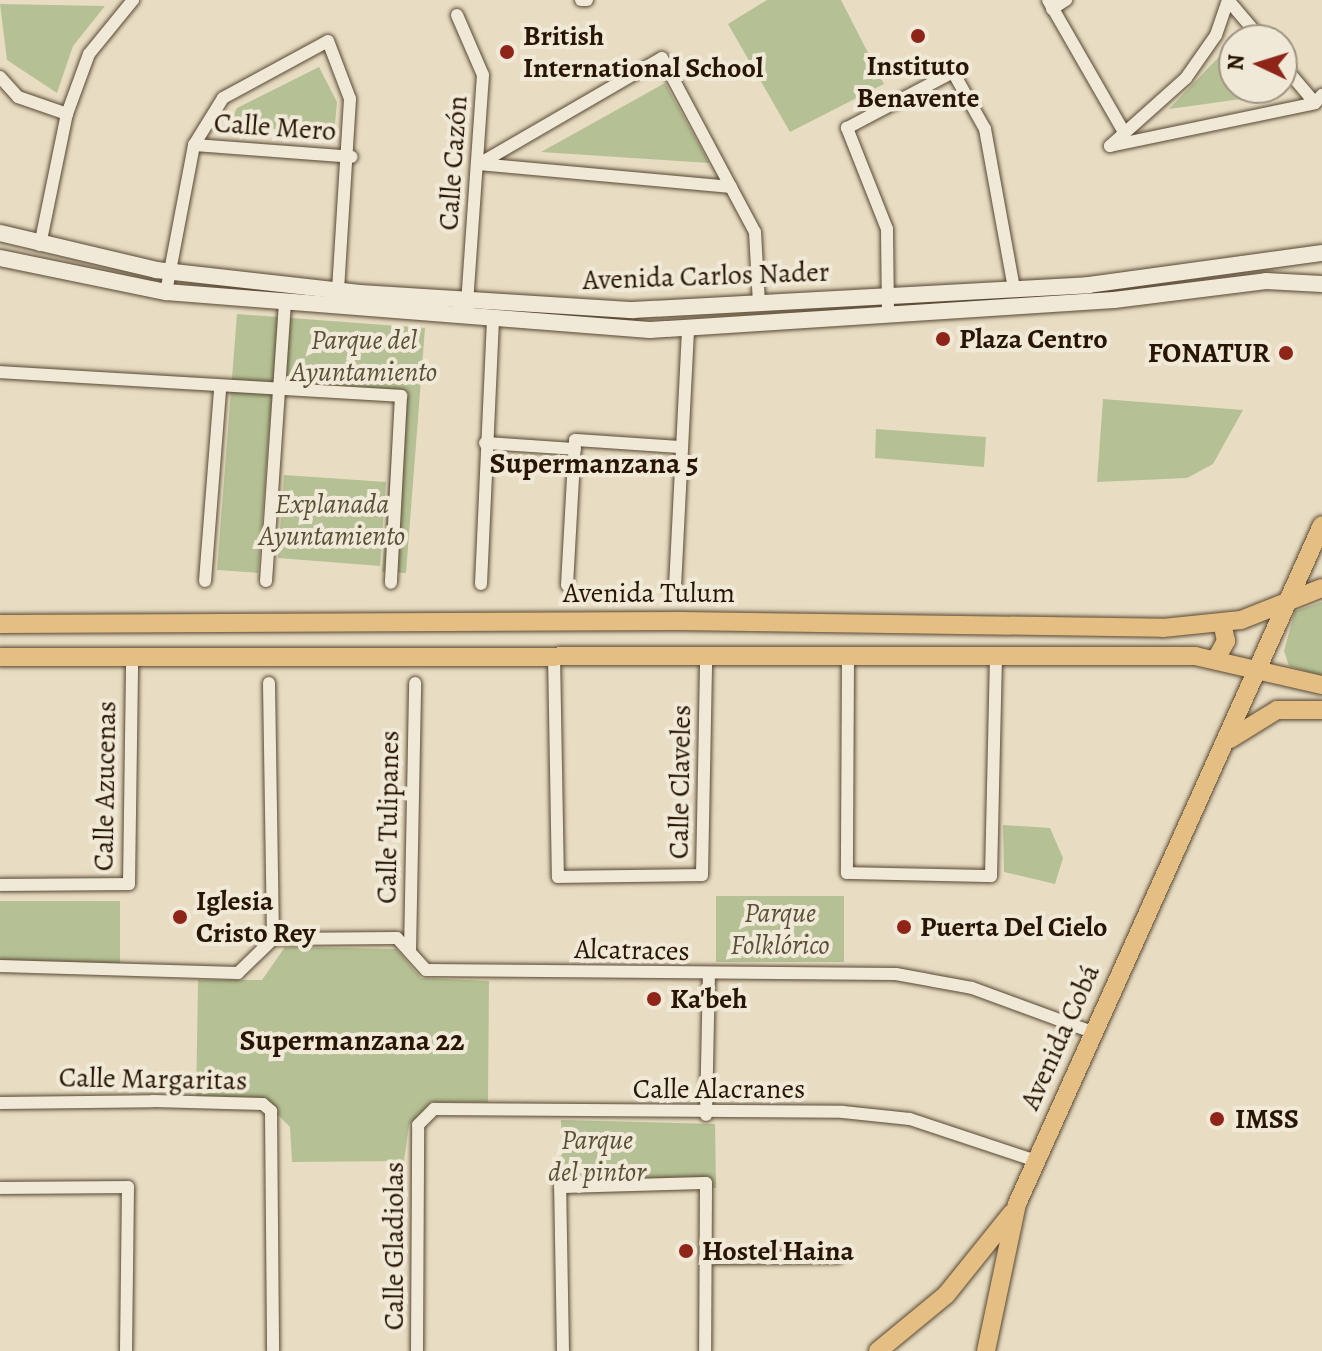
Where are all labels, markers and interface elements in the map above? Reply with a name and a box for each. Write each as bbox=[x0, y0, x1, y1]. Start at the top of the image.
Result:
place label: British International School bbox=[523, 19, 763, 85]
north arrow bbox=[1218, 24, 1298, 104]
marker: Instituto Benavente bbox=[909, 27, 927, 45]
marker: British International School bbox=[498, 43, 516, 61]
place label: Instituto Benavente bbox=[857, 49, 979, 115]
text: N bbox=[1221, 53, 1252, 72]
street label: Calle Cazón bbox=[432, 94, 474, 232]
street label: Calle Mero bbox=[213, 106, 337, 148]
street label: Avenida Carlos Nader bbox=[582, 255, 830, 297]
place label: Plaza Centro bbox=[959, 322, 1108, 356]
park label: Parque del Ayuntamiento bbox=[291, 323, 437, 389]
marker: Plaza Centro bbox=[934, 330, 952, 348]
place label: FONATUR bbox=[1148, 336, 1270, 370]
marker: FONATUR bbox=[1277, 344, 1295, 362]
district label: Supermanzana 5 bbox=[490, 445, 698, 481]
park label: Explanada Ayuntamiento bbox=[259, 487, 405, 553]
street label: Avenida Tulum bbox=[563, 576, 735, 610]
street label: Calle Azucenas bbox=[87, 701, 123, 871]
street label: Calle Claveles bbox=[662, 705, 698, 859]
street label: Calle Tulipanes bbox=[370, 730, 406, 904]
place label: Iglesia Cristo Rey bbox=[196, 884, 316, 950]
park label: Parque Folklórico bbox=[730, 896, 830, 962]
marker: Iglesia Cristo Rey bbox=[171, 908, 189, 926]
place label: Puerta Del Cielo bbox=[920, 910, 1108, 944]
marker: Puerta Del Cielo bbox=[895, 918, 913, 936]
street label: Alcatraces bbox=[574, 932, 690, 968]
street label: Avenida Cobá bbox=[1013, 959, 1107, 1115]
place label: Ka'beh bbox=[670, 982, 747, 1016]
marker: Ka'beh bbox=[645, 990, 663, 1008]
district label: Supermanzana 22 bbox=[239, 1022, 465, 1058]
street label: Calle Margaritas bbox=[59, 1061, 247, 1097]
street label: Calle Alacranes bbox=[633, 1072, 805, 1106]
place label: IMSS bbox=[1235, 1102, 1299, 1136]
marker: IMSS bbox=[1206, 1108, 1228, 1130]
park label: Parque del pintor bbox=[548, 1123, 646, 1189]
street label: Calle Gladiolas bbox=[377, 1162, 411, 1330]
place label: Hostel Haina bbox=[702, 1234, 854, 1268]
marker: Hostel Haina bbox=[677, 1242, 695, 1260]

